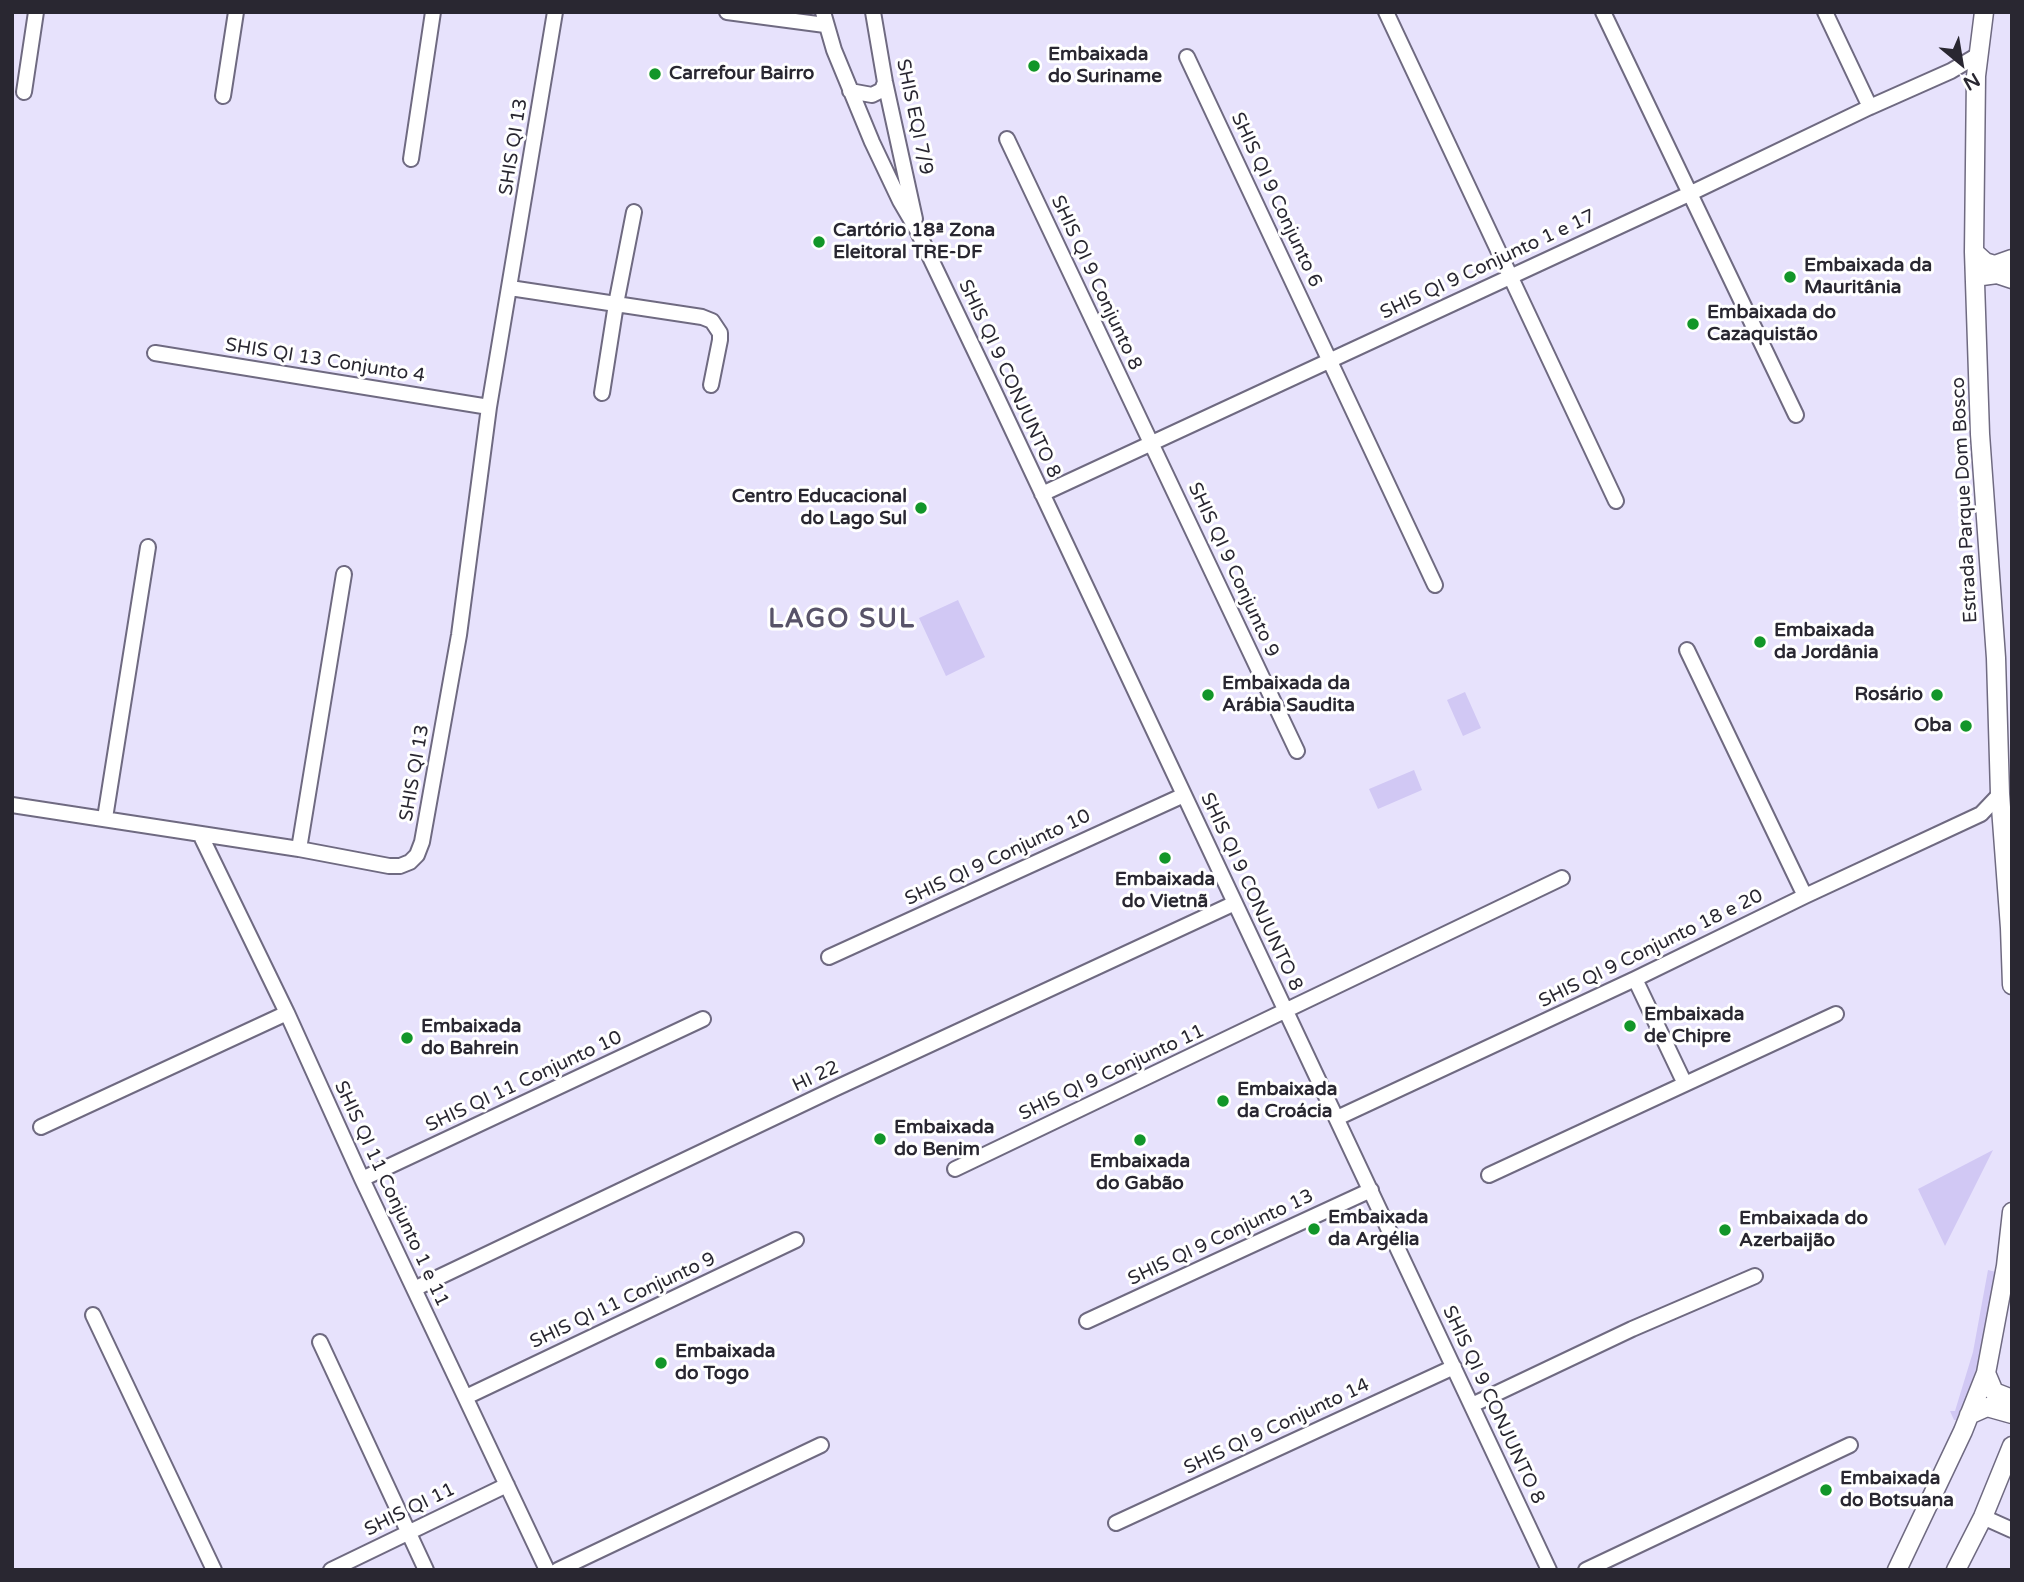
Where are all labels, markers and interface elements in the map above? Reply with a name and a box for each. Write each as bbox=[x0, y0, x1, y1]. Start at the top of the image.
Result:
north arrow bbox=[1926, 28, 1996, 98]
place label: Embaixada do Suriname bbox=[1048, 44, 1162, 88]
street label: SHIS EQI 7/9 bbox=[891, 57, 937, 177]
marker: Embaixada do Suriname bbox=[1026, 58, 1042, 74]
place label: Carrefour Bairro bbox=[669, 63, 814, 85]
marker: Carrefour Bairro bbox=[647, 66, 663, 82]
text: N bbox=[1959, 68, 1984, 95]
street label: SHIS QI 13 bbox=[495, 97, 533, 197]
street label: SHIS QI 9 Conjunto 6 bbox=[1226, 109, 1326, 291]
street label: SHIS QI 9 Conjunto 8 bbox=[1046, 192, 1146, 374]
street label: SHIS QI 9 Conjunto 1 e 17 bbox=[1377, 205, 1599, 325]
place label: Cartório 18ª Zona Eleitoral TRE-DF bbox=[833, 220, 995, 264]
marker: Cartório 18ª Zona Eleitoral TRE-DF bbox=[811, 234, 827, 250]
place label: Embaixada da Mauritânia bbox=[1804, 255, 1932, 299]
marker: Embaixada da Mauritânia bbox=[1782, 269, 1798, 285]
street label: SHIS QI 9 CONJUNTO 8 bbox=[953, 276, 1065, 482]
place label: Embaixada do Cazaquistão bbox=[1707, 302, 1836, 346]
marker: Embaixada do Cazaquistão bbox=[1685, 316, 1701, 332]
street label: SHIS QI 13 Conjunto 4 bbox=[223, 334, 427, 388]
street label: Estrada Parque Dom Bosco bbox=[1947, 376, 1983, 624]
street label: SHIS QI 9 Conjunto 9 bbox=[1183, 479, 1283, 661]
place label: Centro Educacional do Lago Sul bbox=[732, 486, 907, 530]
marker: Centro Educacional do Lago Sul bbox=[913, 500, 929, 516]
district label: LAGO SUL bbox=[769, 604, 915, 636]
place label: Embaixada da Jordânia bbox=[1774, 620, 1879, 664]
marker: Embaixada da Jordânia bbox=[1752, 634, 1768, 650]
place label: Embaixada da Arábia Saudita bbox=[1222, 673, 1355, 717]
place label: Rosário bbox=[1855, 684, 1923, 706]
marker: Embaixada da Arábia Saudita bbox=[1200, 687, 1216, 703]
marker: Rosário bbox=[1929, 687, 1945, 703]
place label: Oba bbox=[1914, 715, 1952, 737]
marker: Oba bbox=[1958, 718, 1974, 734]
street label: SHIS QI 13 bbox=[395, 723, 435, 823]
street label: SHIS QI 9 CONJUNTO 8 bbox=[1195, 789, 1307, 995]
street label: SHIS QI 9 Conjunto 10 bbox=[902, 805, 1094, 911]
marker: Embaixada do Vietnã bbox=[1157, 850, 1173, 866]
place label: Embaixada do Vietnã bbox=[1115, 869, 1215, 913]
street label: SHIS QI 9 Conjunto 18 e 20 bbox=[1535, 885, 1767, 1013]
place label: Embaixada de Chipre bbox=[1644, 1004, 1744, 1048]
place label: Embaixada do Bahrein bbox=[421, 1016, 521, 1060]
marker: Embaixada de Chipre bbox=[1622, 1018, 1638, 1034]
street label: SHIS QI 9 Conjunto 11 bbox=[1016, 1020, 1208, 1126]
street label: SHIS QI 11 Conjunto 10 bbox=[422, 1026, 626, 1138]
marker: Embaixada do Bahrein bbox=[399, 1030, 415, 1046]
street label: HI 22 bbox=[789, 1056, 843, 1098]
street label: SHIS QI 11 Conjunto 1 e 11 bbox=[329, 1077, 453, 1311]
place label: Embaixada da Croácia bbox=[1237, 1079, 1337, 1123]
marker: Embaixada da Croácia bbox=[1215, 1093, 1231, 1109]
place label: Embaixada do Benim bbox=[894, 1117, 994, 1161]
marker: Embaixada do Benim bbox=[872, 1131, 888, 1147]
marker: Embaixada do Gabão bbox=[1132, 1132, 1148, 1148]
place label: Embaixada do Gabão bbox=[1090, 1151, 1190, 1195]
street label: SHIS QI 9 Conjunto 13 bbox=[1125, 1185, 1317, 1291]
place label: Embaixada da Argélia bbox=[1328, 1207, 1428, 1251]
place label: Embaixada do Azerbaijão bbox=[1739, 1208, 1868, 1252]
marker: Embaixada da Argélia bbox=[1306, 1221, 1322, 1237]
marker: Embaixada do Azerbaijão bbox=[1717, 1222, 1733, 1238]
street label: SHIS QI 11 Conjunto 9 bbox=[527, 1248, 719, 1354]
street label: SHIS QI 9 CONJUNTO 8 bbox=[1437, 1302, 1549, 1508]
place label: Embaixada do Togo bbox=[675, 1341, 775, 1385]
marker: Embaixada do Togo bbox=[653, 1355, 669, 1371]
street label: SHIS QI 9 Conjunto 14 bbox=[1181, 1374, 1373, 1480]
place label: Embaixada do Botsuana bbox=[1840, 1468, 1954, 1512]
street label: SHIS QI 11 bbox=[361, 1478, 459, 1542]
marker: Embaixada do Botsuana bbox=[1818, 1482, 1834, 1498]

